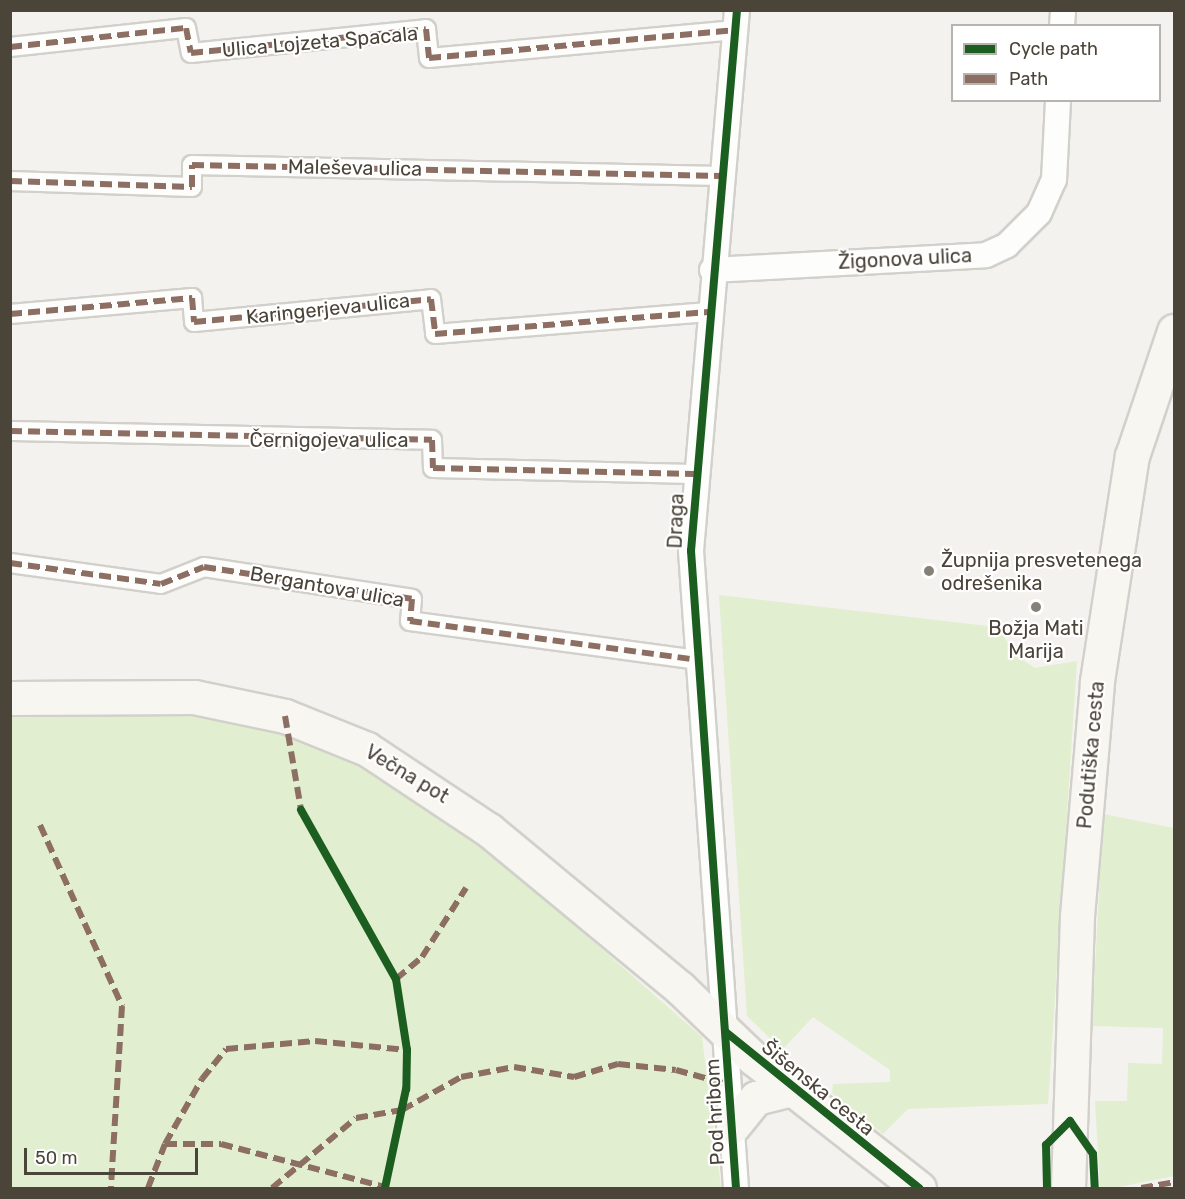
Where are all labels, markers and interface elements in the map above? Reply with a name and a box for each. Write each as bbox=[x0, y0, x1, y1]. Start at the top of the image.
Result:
street label: Ulica Lojzeta Spacala bbox=[221, 21, 419, 63]
legend bbox=[951, 24, 1161, 102]
text: Cycle path bbox=[1009, 38, 1098, 60]
text: Path bbox=[1009, 68, 1048, 90]
street label: Maleševa ulica bbox=[288, 155, 422, 181]
street label: Žigonova ulica bbox=[838, 244, 972, 274]
street label: Karingerjeva ulica bbox=[245, 288, 411, 330]
street label: Černigojeva ulica bbox=[250, 428, 408, 452]
street label: Draga bbox=[663, 493, 689, 549]
place label: Župnija presvetenega odrešenika bbox=[941, 548, 1142, 595]
street label: Bergantova ulica bbox=[248, 562, 406, 612]
marker: Župnija presvetenega odrešenika bbox=[922, 564, 936, 578]
marker: Božja Mati Marija bbox=[1029, 600, 1043, 614]
place label: Božja Mati Marija bbox=[988, 616, 1084, 663]
street label: Podutiška cesta bbox=[1073, 680, 1109, 830]
street label: Večna pot bbox=[361, 740, 453, 808]
street label: Šišenska cesta bbox=[757, 1035, 879, 1141]
street label: Pod hribom bbox=[700, 1058, 730, 1166]
scale bar bbox=[27, 1136, 201, 1174]
text: 50 m bbox=[35, 1147, 78, 1169]

